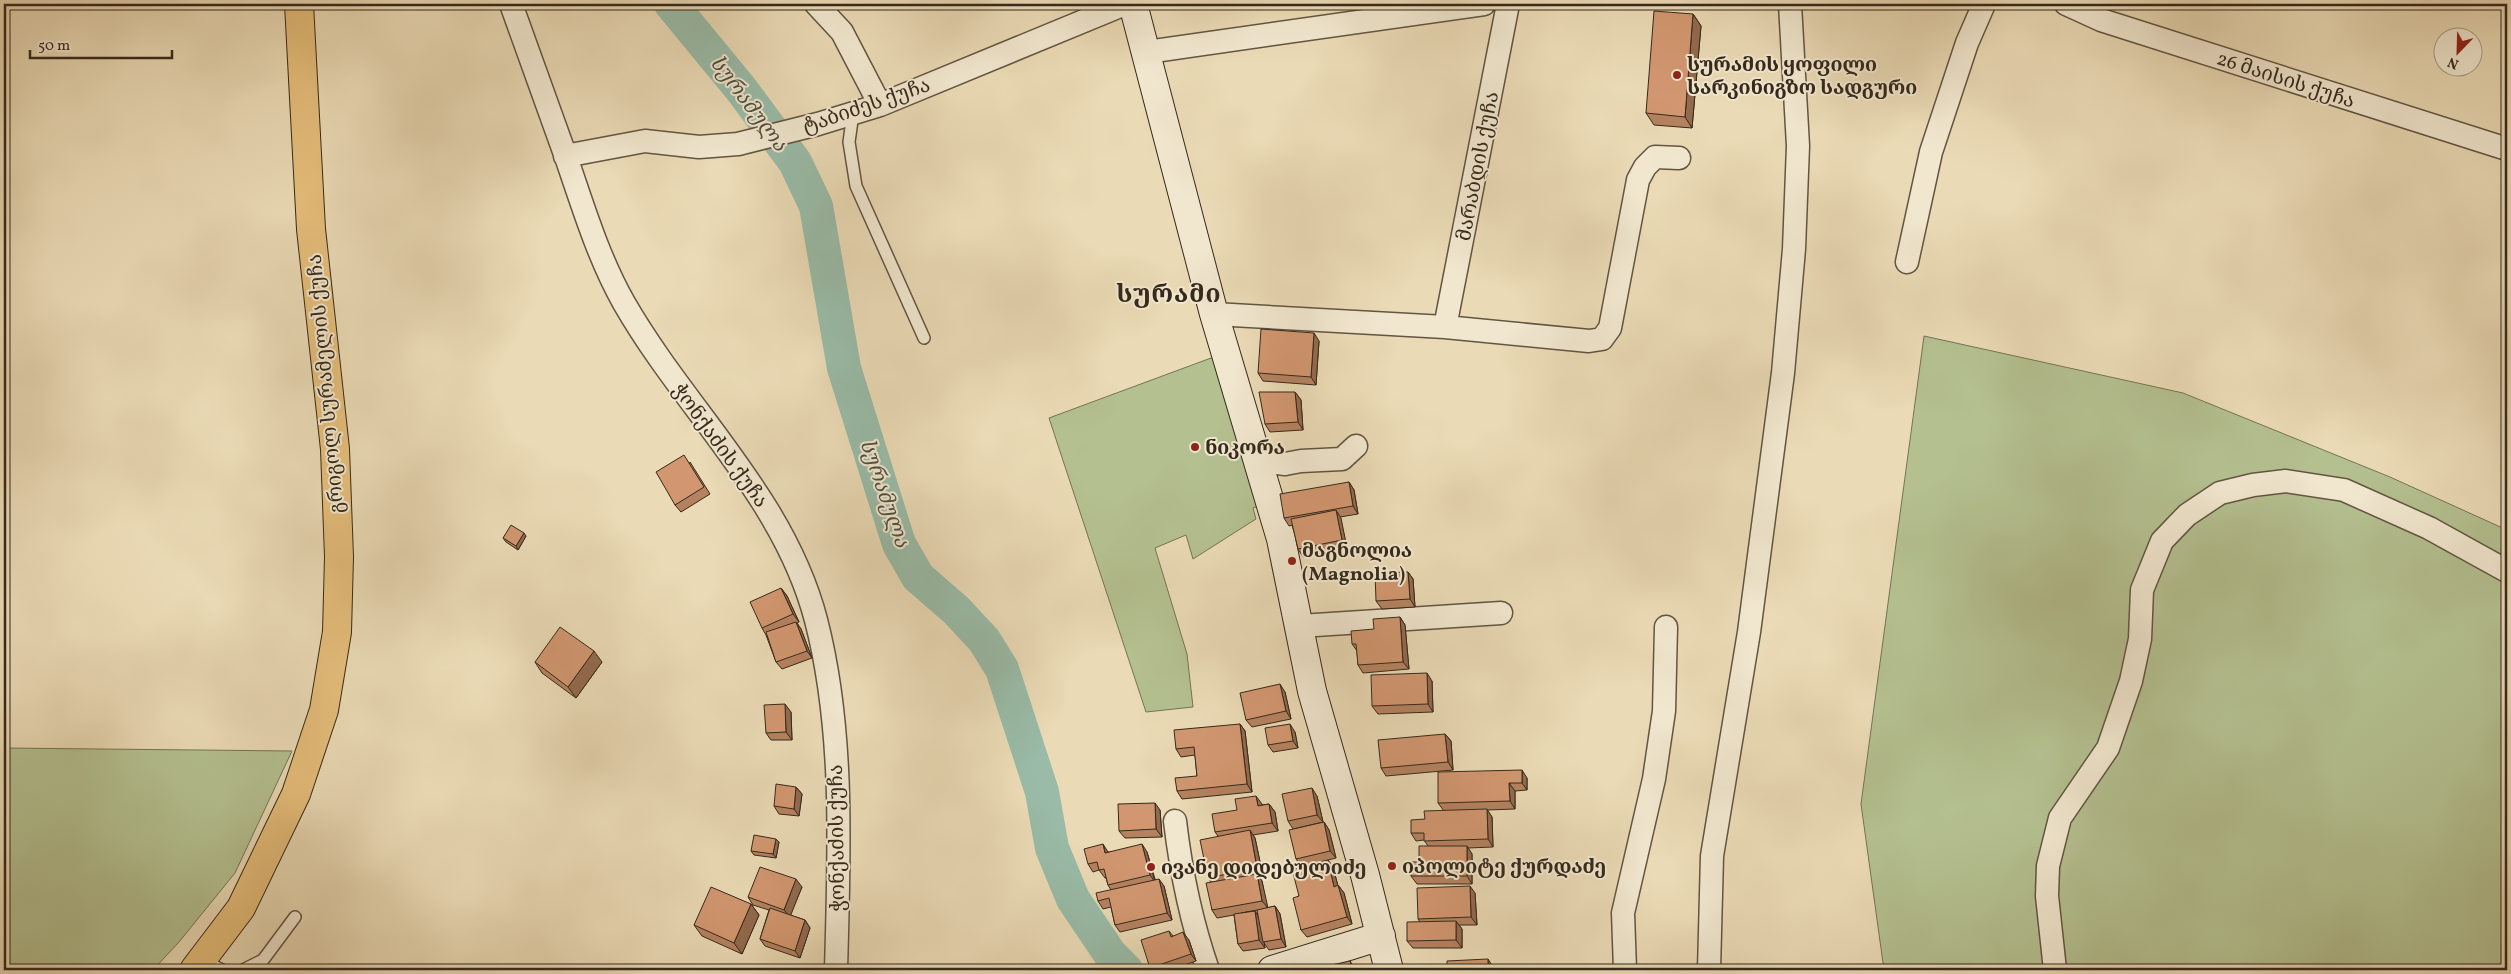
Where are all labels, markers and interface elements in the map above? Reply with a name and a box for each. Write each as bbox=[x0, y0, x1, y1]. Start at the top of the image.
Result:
scale bar bbox=[30, 28, 172, 60]
north arrow bbox=[2434, 28, 2484, 78]
text: 50 m bbox=[38, 36, 70, 57]
street label: 26 მაისის ქუჩა bbox=[2213, 45, 2358, 116]
water label: სურამულა bbox=[702, 50, 794, 158]
place label: სურამის ყოფილი სარკინიგზო სადგური bbox=[1687, 52, 1917, 103]
text: N bbox=[2445, 52, 2462, 73]
marker: სურამის ყოფილი სარკინიგზო სადგური bbox=[1671, 69, 1683, 81]
street label: ტაბიძეს ქუჩა bbox=[799, 72, 934, 142]
street label: მარაბდის ქუჩა bbox=[1451, 89, 1507, 243]
street label: გრიგოლ სურამელის ქუჩა bbox=[302, 253, 352, 515]
district label: სურამი bbox=[1116, 278, 1222, 313]
street label: ჭონქაძის ქუჩა bbox=[665, 378, 774, 514]
water label: სურამულა bbox=[851, 435, 916, 552]
place label: ნიკორა bbox=[1205, 435, 1285, 463]
marker: ნიკორა bbox=[1189, 441, 1201, 453]
place label: მაგნოლია (Magnolia) bbox=[1302, 538, 1412, 589]
marker: მაგნოლია (Magnolia) bbox=[1286, 555, 1298, 567]
street label: ჭონქაძის ქუჩა bbox=[823, 764, 853, 912]
place label: იპოლიტე ქურდაძე bbox=[1402, 854, 1606, 882]
place label: ივანე დიდებულიძე bbox=[1161, 855, 1367, 883]
marker: იპოლიტე ქურდაძე bbox=[1386, 860, 1398, 872]
marker: ივანე დიდებულიძე bbox=[1145, 861, 1157, 873]

